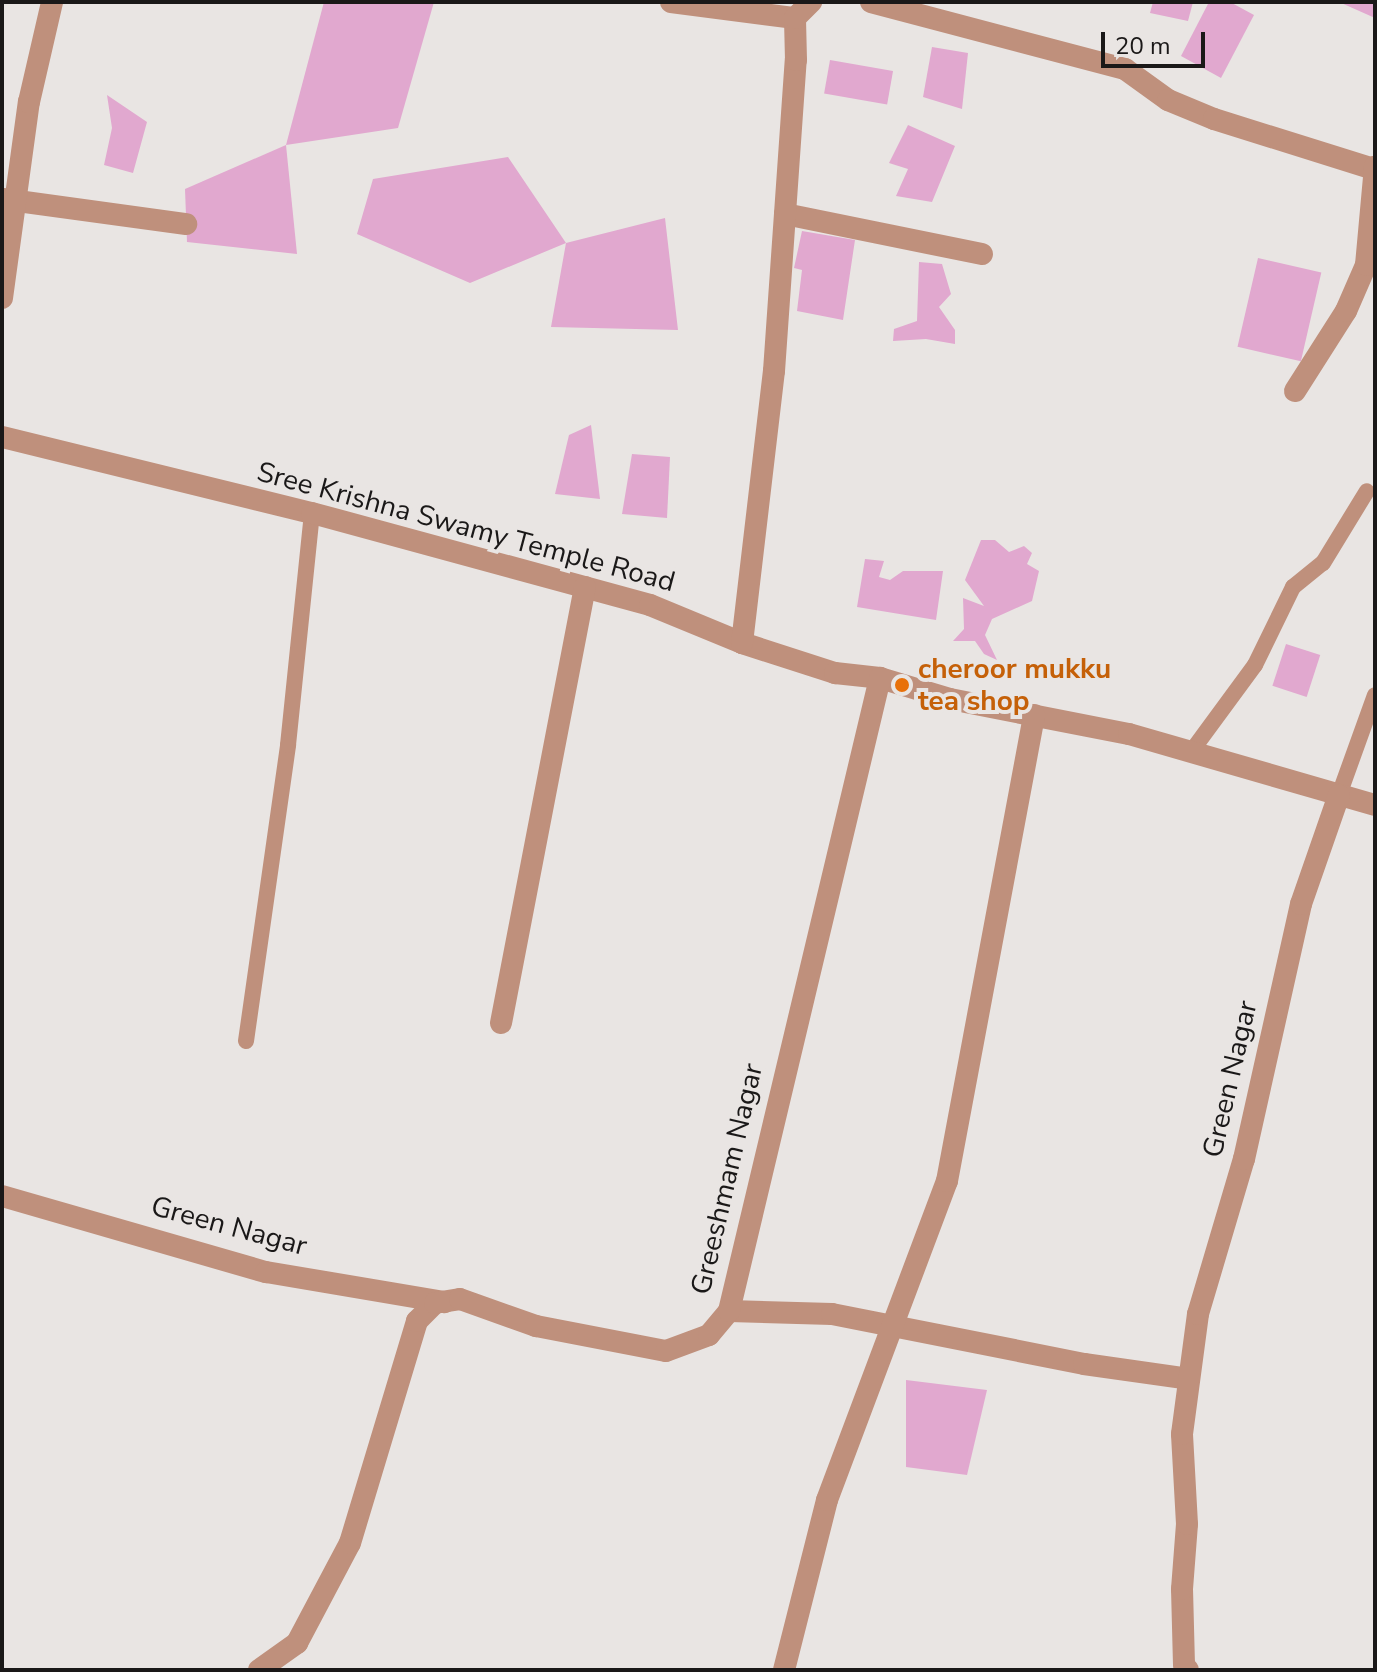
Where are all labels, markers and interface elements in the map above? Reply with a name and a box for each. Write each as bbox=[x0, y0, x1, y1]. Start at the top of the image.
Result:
scale bar bbox=[1105, 16, 1209, 66]
text: 20 m bbox=[1115, 30, 1171, 62]
street label: Sree Krishna Swamy Temple Road bbox=[253, 455, 679, 599]
place label: cheroor mukku tea shop bbox=[918, 652, 1111, 718]
marker: cheroor mukku tea shop bbox=[893, 676, 911, 694]
street label: Green Nagar bbox=[1196, 997, 1264, 1161]
street label: Greeshmam Nagar bbox=[684, 1060, 770, 1298]
street label: Green Nagar bbox=[147, 1189, 311, 1263]

